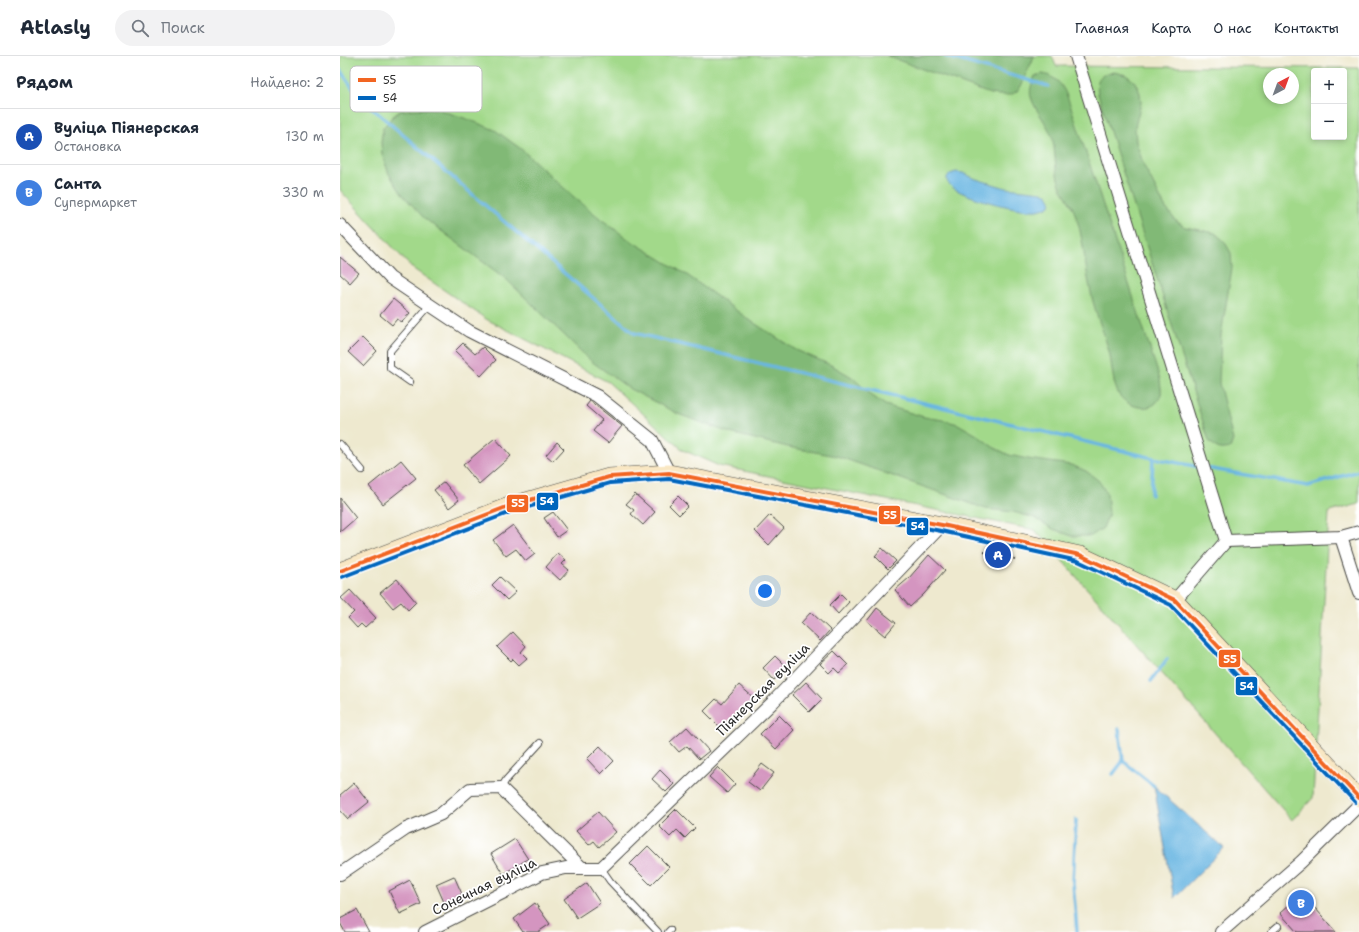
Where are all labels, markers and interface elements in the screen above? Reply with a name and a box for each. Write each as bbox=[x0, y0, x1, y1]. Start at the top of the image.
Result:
search box bbox=[115, 10, 395, 46]
text: Atlasly bbox=[20, 15, 91, 40]
icon: search bbox=[129, 17, 151, 39]
text: Поиск bbox=[161, 18, 205, 38]
text: Главная bbox=[1075, 19, 1129, 37]
text: Карта bbox=[1151, 19, 1191, 37]
text: О нас bbox=[1213, 19, 1252, 37]
text: Контакты bbox=[1274, 19, 1339, 37]
legend bbox=[350, 66, 482, 112]
north arrow bbox=[1263, 68, 1299, 104]
map controls bbox=[1311, 68, 1347, 140]
button: + bbox=[1311, 68, 1347, 104]
text: Рядом bbox=[16, 71, 73, 93]
text: 55 bbox=[383, 73, 396, 88]
text: Найдено: 2 bbox=[250, 74, 324, 91]
text: 54 bbox=[383, 91, 397, 106]
button: − bbox=[1311, 104, 1347, 140]
text: Вуліца Піянерская bbox=[54, 118, 199, 138]
text: A bbox=[24, 128, 34, 145]
text: 130 m bbox=[286, 128, 324, 145]
text: Остановка bbox=[54, 138, 121, 155]
text: Санта bbox=[54, 174, 102, 194]
text: B bbox=[25, 184, 33, 201]
text: 330 m bbox=[282, 184, 324, 201]
text: Супермаркет bbox=[54, 194, 137, 211]
line badge: 54 bbox=[536, 492, 559, 511]
line badge: 55 bbox=[506, 494, 529, 513]
text: 54 bbox=[540, 494, 555, 509]
text: 55 bbox=[511, 496, 525, 511]
line badge: 55 bbox=[878, 505, 901, 525]
text: 55 bbox=[883, 508, 897, 523]
line badge: 54 bbox=[906, 517, 929, 536]
text: 54 bbox=[911, 519, 926, 534]
pin: A bbox=[985, 540, 1011, 570]
your location bbox=[755, 581, 775, 601]
street label: Піянерская вуліца bbox=[713, 638, 814, 739]
line badge: 55 bbox=[1218, 649, 1241, 668]
text: 55 bbox=[1223, 652, 1237, 667]
line badge: 54 bbox=[1235, 676, 1258, 696]
text: 54 bbox=[1240, 679, 1255, 694]
street label: Сонечная вуліца bbox=[429, 853, 539, 919]
pin: B bbox=[1288, 888, 1314, 918]

